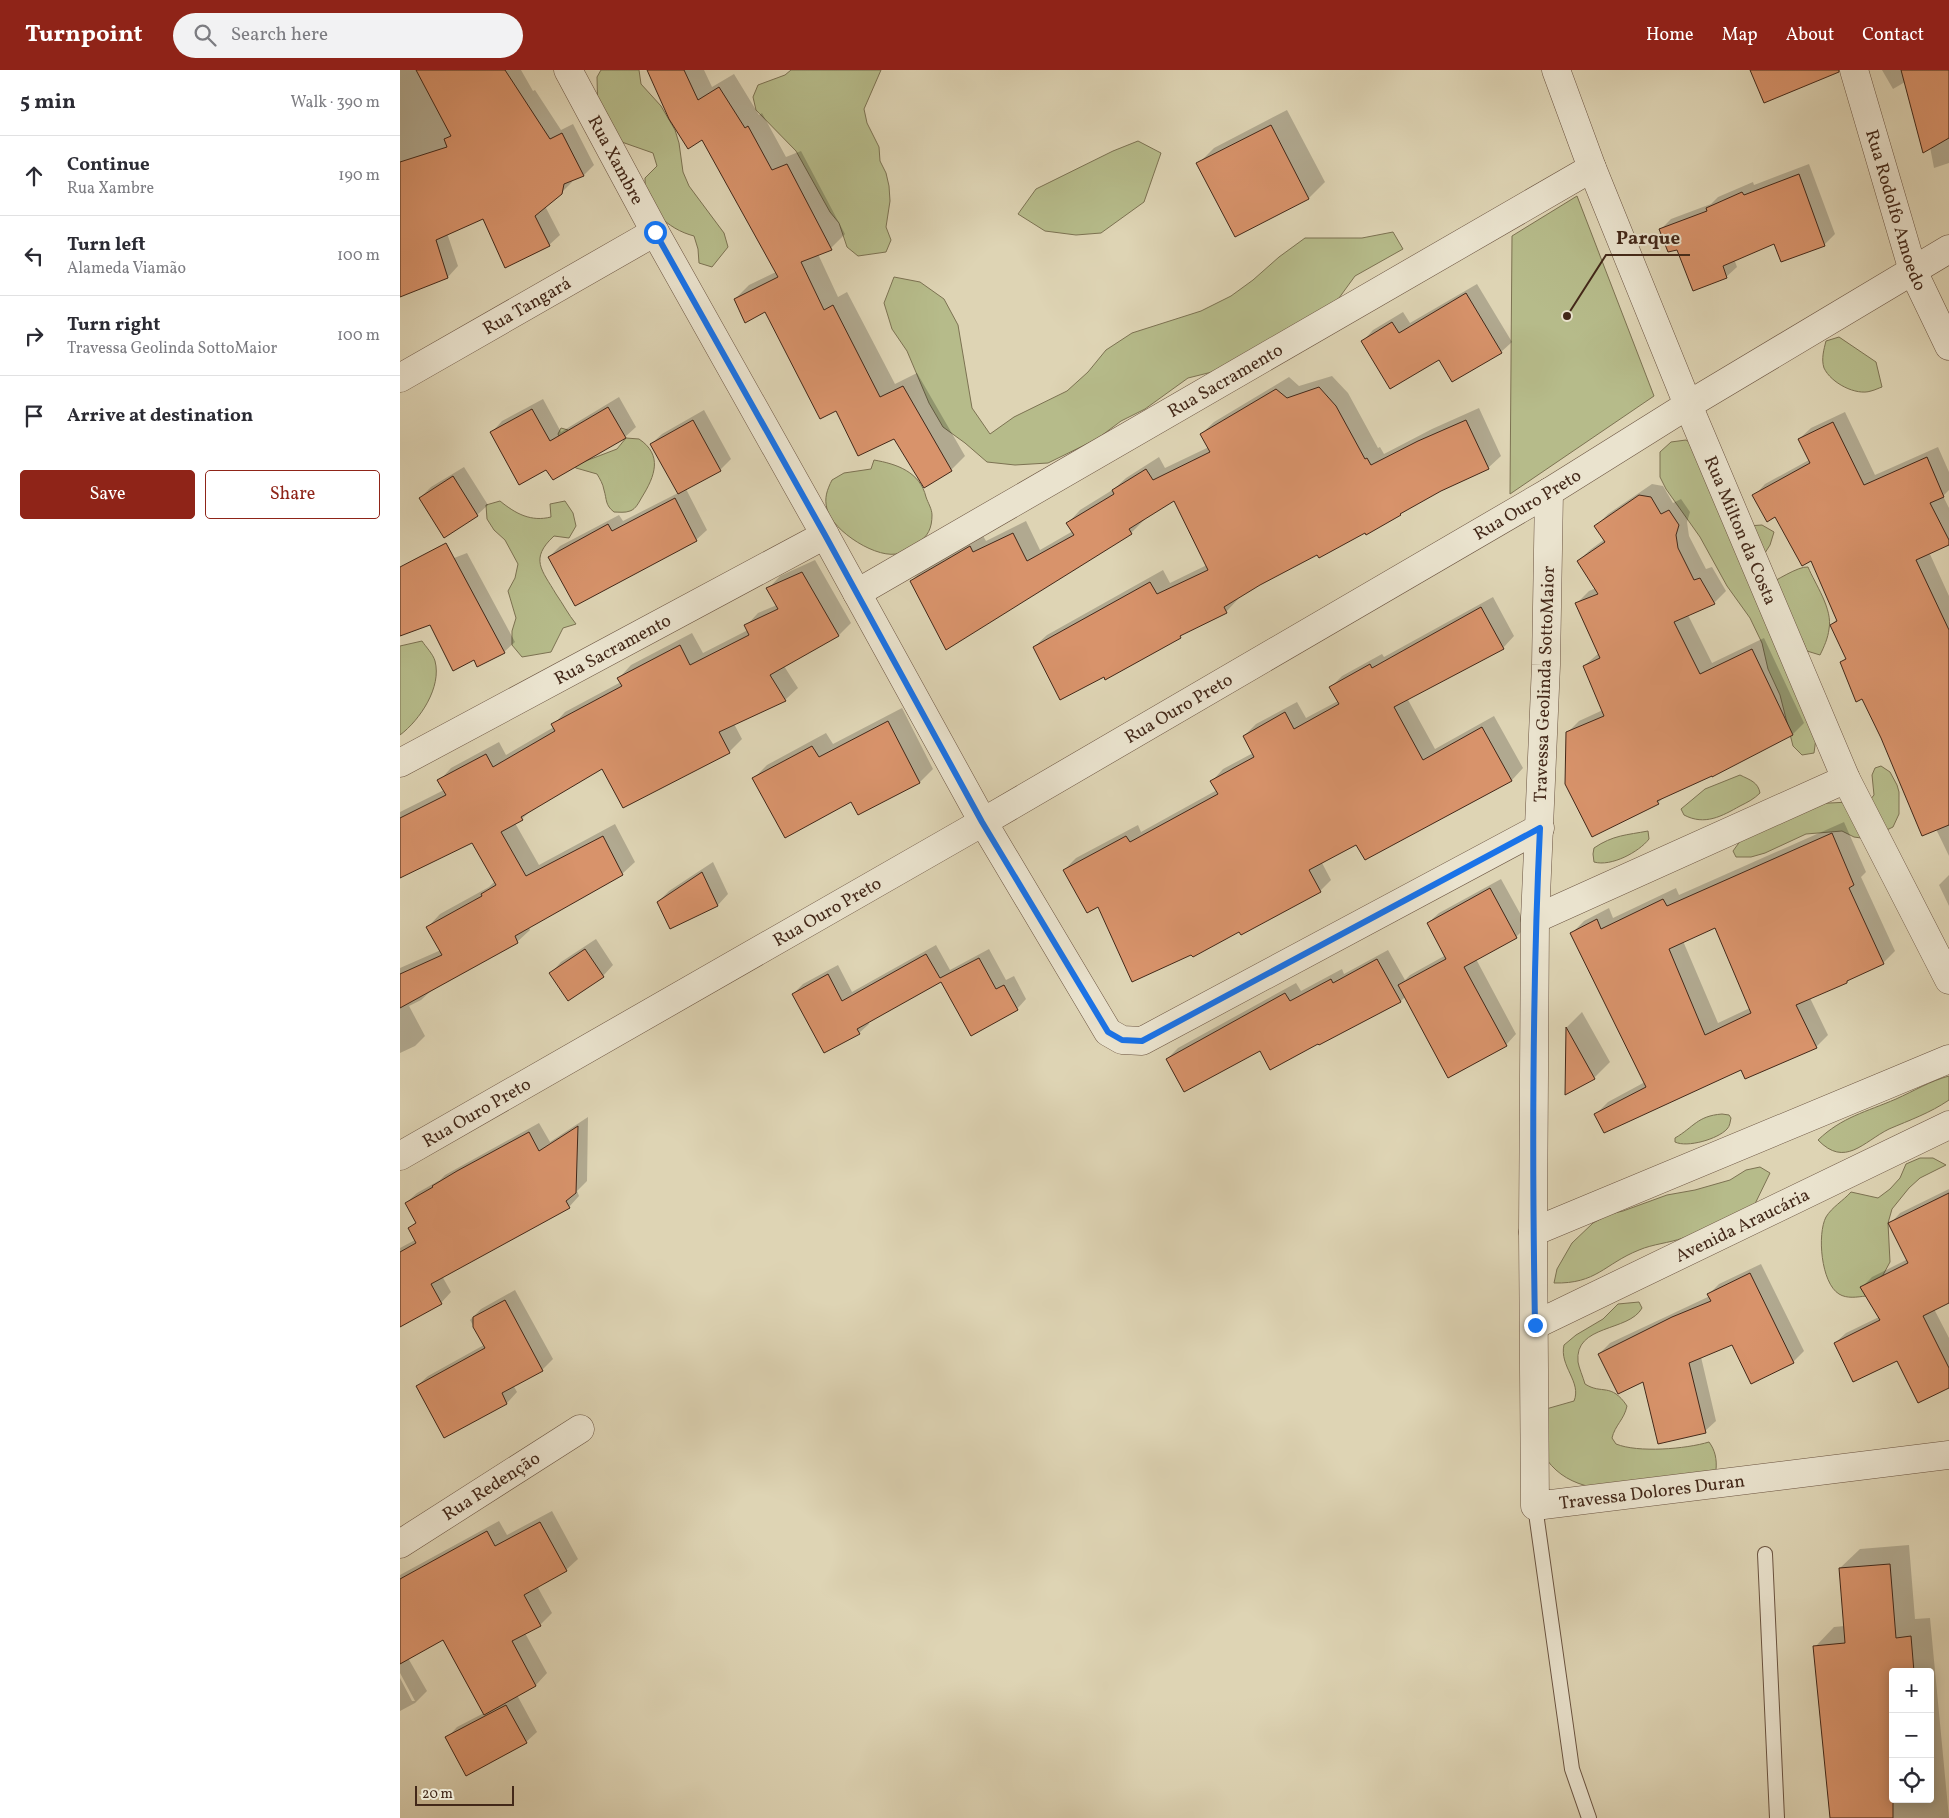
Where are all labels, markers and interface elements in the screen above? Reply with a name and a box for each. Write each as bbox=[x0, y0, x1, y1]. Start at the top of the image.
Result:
search box bbox=[173, 13, 523, 58]
text: Turnpoint bbox=[25, 18, 143, 52]
icon: search bbox=[191, 21, 219, 49]
text: Search here bbox=[231, 22, 328, 48]
text: Home bbox=[1646, 23, 1694, 48]
text: Map bbox=[1722, 23, 1758, 48]
text: About bbox=[1786, 23, 1834, 48]
text: Contact bbox=[1862, 23, 1924, 48]
text: 5 min bbox=[20, 88, 76, 117]
text: Walk · 390 m bbox=[291, 92, 380, 114]
street label: Rua Xambre bbox=[581, 112, 649, 210]
street label: Rua Rodolfo Amoedo bbox=[1858, 127, 1932, 295]
text: Continue bbox=[67, 152, 150, 178]
icon: ahead bbox=[20, 162, 48, 190]
text: 190 m bbox=[338, 165, 380, 187]
text: Rua Xambre bbox=[67, 178, 154, 200]
route start bbox=[644, 221, 667, 244]
callout: Parque bbox=[1606, 221, 1690, 255]
text: Parque bbox=[1616, 226, 1680, 252]
text: Turn left bbox=[67, 232, 146, 258]
icon: left bbox=[20, 242, 48, 270]
text: 100 m bbox=[337, 245, 380, 267]
text: Alameda Viamão bbox=[67, 258, 186, 280]
street label: Rua Tangará bbox=[479, 271, 576, 342]
text: Turn right bbox=[67, 312, 160, 338]
icon: right bbox=[20, 322, 48, 350]
text: 100 m bbox=[337, 325, 380, 347]
text: Travessa Geolinda SottoMaior bbox=[67, 338, 277, 360]
street label: Rua Sacramento bbox=[1163, 338, 1288, 425]
icon: arrive bbox=[20, 402, 48, 430]
text: Arrive at destination bbox=[67, 403, 253, 429]
street label: Rua Milton da Costa bbox=[1697, 452, 1782, 609]
street label: Rua Ouro Preto bbox=[1469, 464, 1587, 547]
button: Save bbox=[20, 470, 195, 519]
button: Share bbox=[205, 470, 380, 519]
street label: Travessa Geolinda SottoMaior bbox=[1529, 565, 1562, 803]
street label: Rua Sacramento bbox=[550, 609, 676, 692]
street label: Rua Ouro Preto bbox=[1120, 668, 1238, 751]
street label: Rua Ouro Preto bbox=[769, 872, 887, 954]
street label: Rua Ouro Preto bbox=[418, 1073, 536, 1155]
street label: Avenida Araucária bbox=[1671, 1183, 1814, 1269]
route end bbox=[1524, 1314, 1547, 1337]
street label: Rua Redenção bbox=[438, 1447, 546, 1528]
street label: Travessa Dolores Duran bbox=[1558, 1469, 1747, 1517]
map controls bbox=[1889, 1668, 1934, 1803]
button: + bbox=[1889, 1668, 1934, 1713]
button: − bbox=[1889, 1713, 1934, 1758]
button: locate bbox=[1889, 1758, 1934, 1803]
scale bar bbox=[415, 1783, 514, 1806]
text: 20 m bbox=[422, 1785, 453, 1804]

